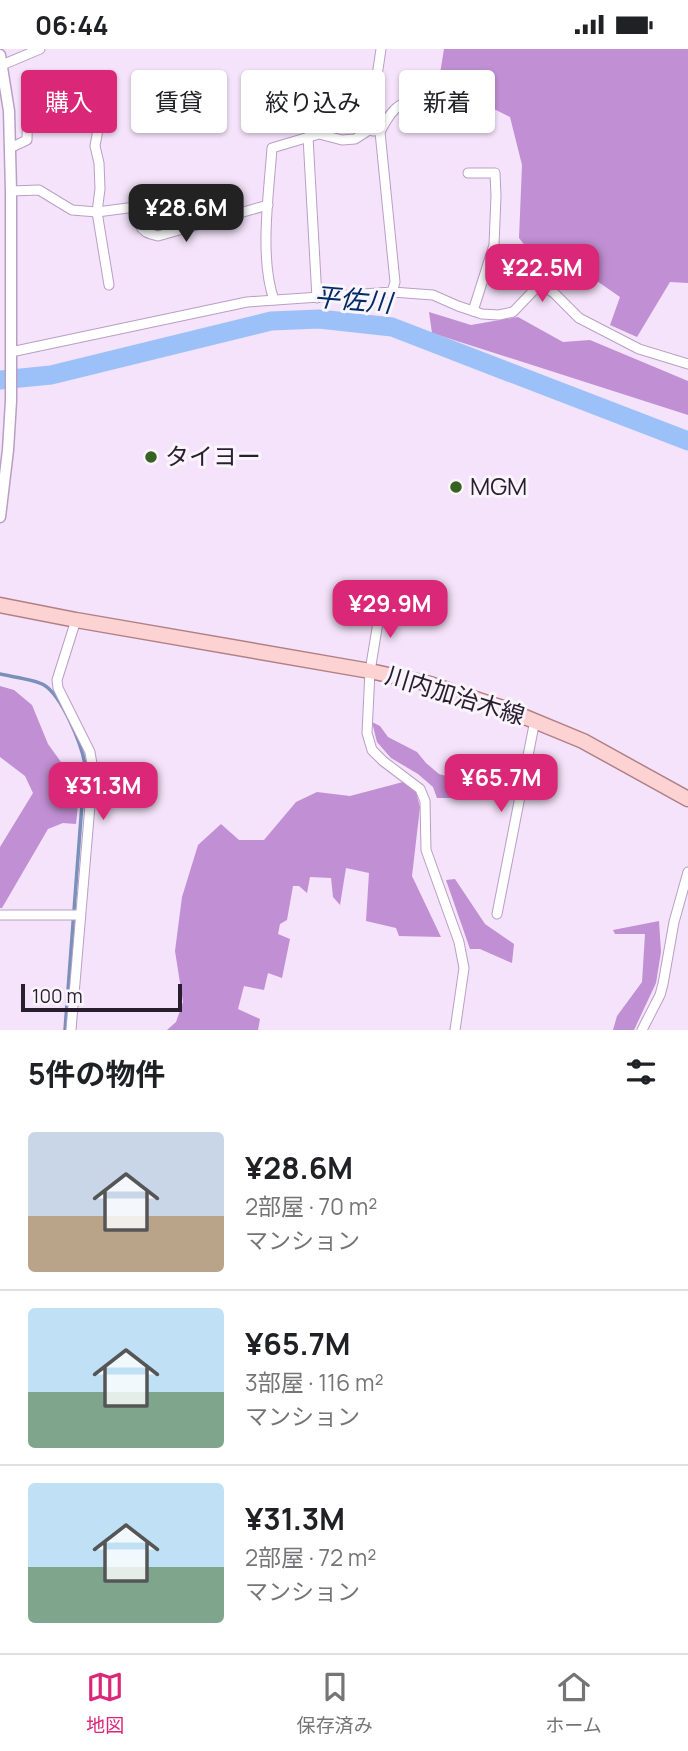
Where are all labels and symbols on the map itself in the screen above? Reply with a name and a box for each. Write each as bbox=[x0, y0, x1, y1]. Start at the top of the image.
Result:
pin: ¥28.6M bbox=[129, 185, 243, 244]
pin: ¥22.5M bbox=[485, 245, 599, 304]
water label: 平佐川 bbox=[313, 278, 396, 321]
place label: タイヨー bbox=[165, 439, 261, 472]
marker: タイヨー bbox=[143, 449, 159, 465]
place label: MGM bbox=[470, 469, 527, 502]
marker: MGM bbox=[448, 479, 464, 495]
pin: ¥29.9M bbox=[333, 581, 447, 640]
street label: 川内加治木線 bbox=[382, 658, 529, 731]
pin: ¥65.7M bbox=[444, 755, 558, 814]
pin: ¥31.3M bbox=[46, 763, 160, 822]
scale bar bbox=[21, 981, 182, 1013]

